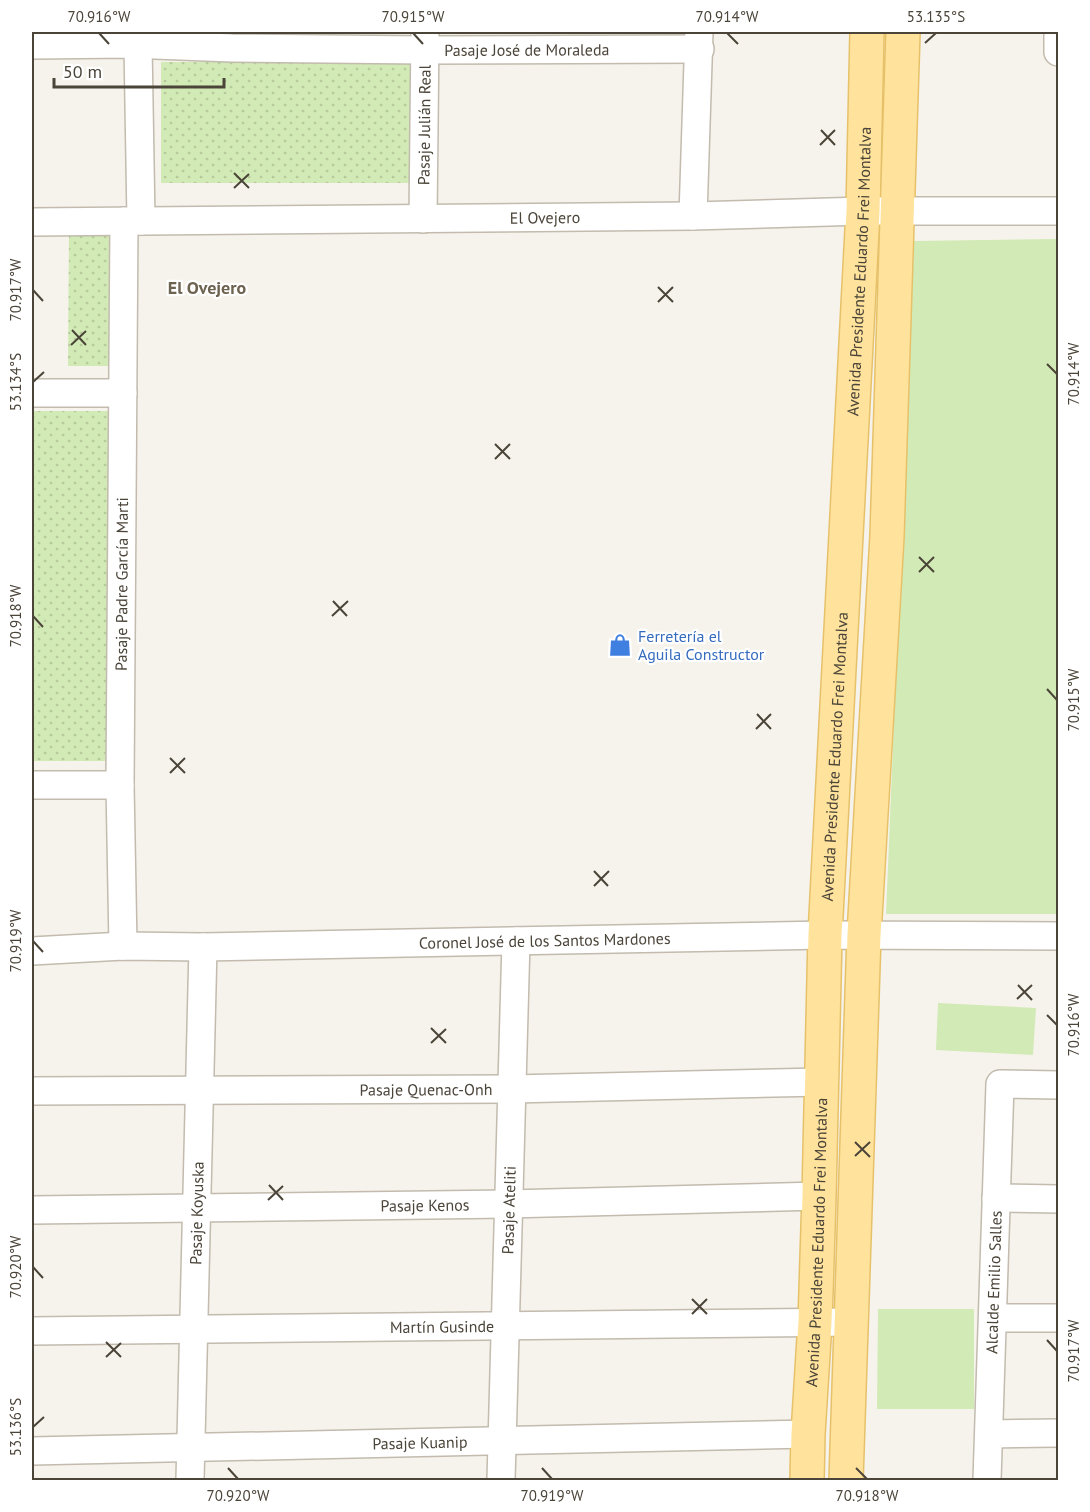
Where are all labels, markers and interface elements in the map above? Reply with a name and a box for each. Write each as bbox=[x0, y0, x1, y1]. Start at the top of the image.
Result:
text: 70.916°W bbox=[68, 7, 131, 26]
text: 70.915°W bbox=[382, 7, 445, 26]
text: 70.914°W bbox=[696, 7, 759, 26]
text: 53.135°S bbox=[907, 7, 965, 26]
street label: Pasaje José de Moraleda bbox=[444, 39, 610, 60]
scale bar bbox=[54, 51, 224, 89]
text: 50 m bbox=[63, 60, 102, 83]
street label: Pasaje Julián Real bbox=[413, 64, 435, 185]
street label: Avenida Presidente Eduardo Frei Montalva bbox=[842, 126, 875, 416]
street label: El Ovejero bbox=[510, 207, 580, 228]
text: 70.917°W bbox=[6, 258, 25, 321]
district label: El Ovejero bbox=[168, 276, 247, 299]
text: 70.914°W bbox=[1064, 342, 1083, 405]
text: 53.134°S bbox=[6, 353, 25, 411]
street label: Pasaje Padre García Marti bbox=[111, 497, 132, 671]
text: 70.918°W bbox=[6, 584, 25, 647]
street label: Avenida Presidente Eduardo Frei Montalva bbox=[817, 612, 852, 902]
place label: Ferretería el Aguila Constructor bbox=[638, 626, 765, 664]
shop icon: Ferretería el Aguila Constructor bbox=[607, 632, 633, 658]
text: 70.915°W bbox=[1064, 668, 1083, 731]
text: 70.919°W bbox=[6, 909, 25, 972]
street label: Coronel José de los Santos Mardones bbox=[419, 928, 671, 953]
text: 70.916°W bbox=[1064, 993, 1083, 1056]
street label: Pasaje Quenac-Onh bbox=[360, 1079, 492, 1100]
street label: Avenida Presidente Eduardo Frei Montalva bbox=[801, 1097, 831, 1387]
street label: Pasaje Koyuska bbox=[185, 1161, 208, 1265]
street label: Pasaje Ateliti bbox=[497, 1166, 520, 1255]
street label: Pasaje Kenos bbox=[380, 1194, 470, 1216]
street label: Alcalde Emilio Salles bbox=[981, 1210, 1006, 1354]
text: 70.920°W bbox=[6, 1235, 25, 1298]
street label: Martín Gusinde bbox=[390, 1316, 494, 1337]
text: 70.917°W bbox=[1064, 1319, 1083, 1382]
text: 53.136°S bbox=[6, 1398, 25, 1456]
street label: Pasaje Kuanip bbox=[372, 1431, 468, 1454]
text: 70.920°W bbox=[207, 1486, 270, 1505]
text: 70.919°W bbox=[521, 1486, 584, 1505]
text: 70.918°W bbox=[836, 1486, 899, 1505]

